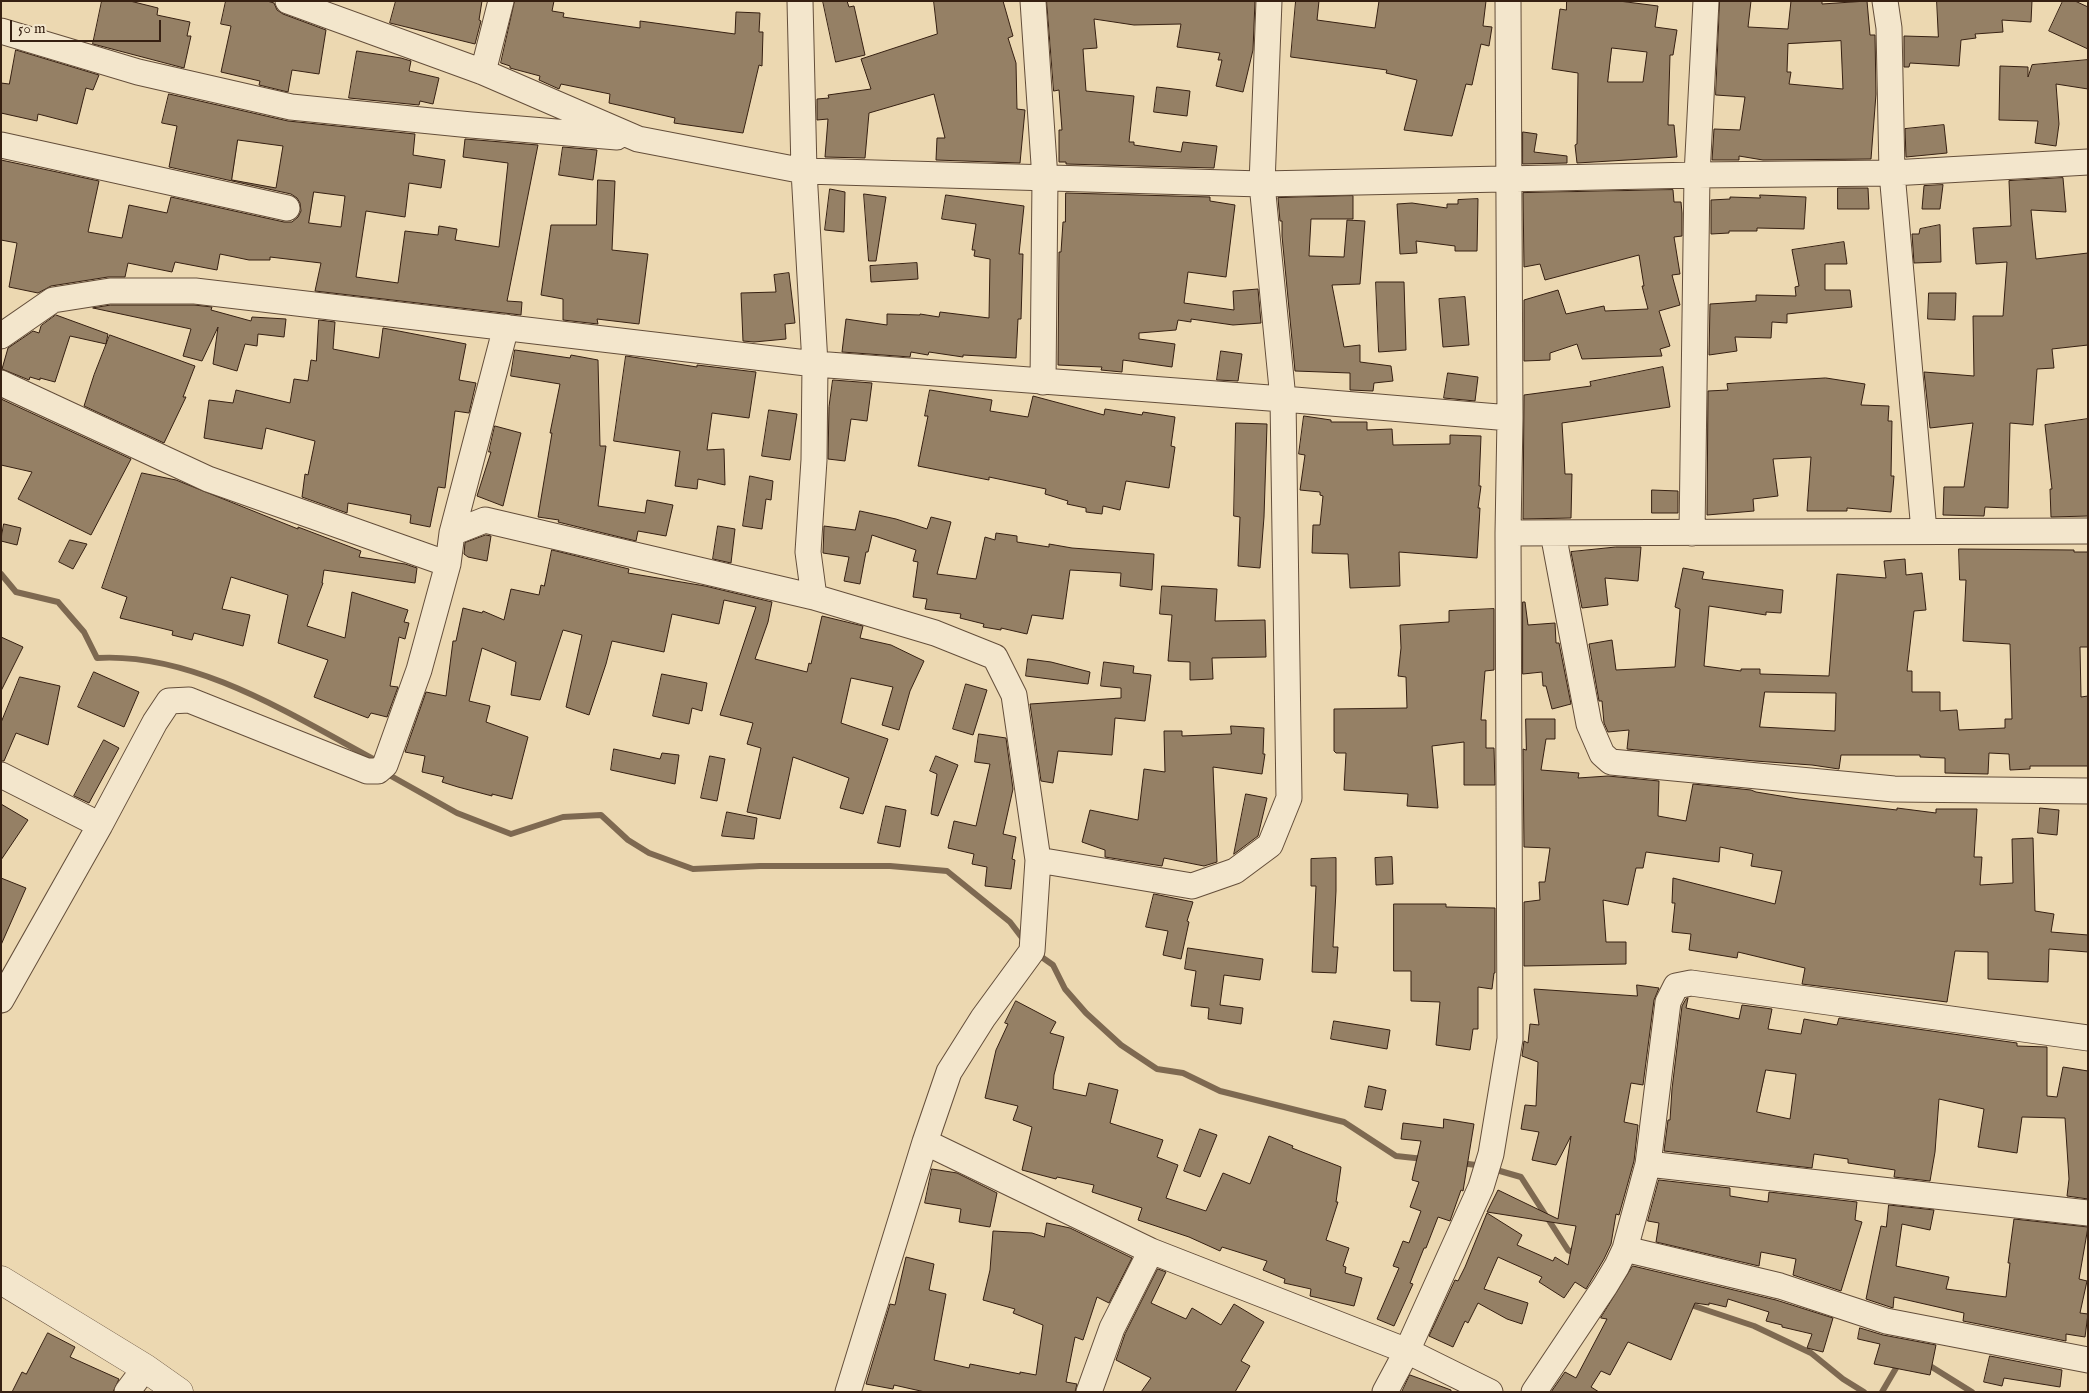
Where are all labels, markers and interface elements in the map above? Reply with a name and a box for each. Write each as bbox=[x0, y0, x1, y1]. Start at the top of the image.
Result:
scale bar bbox=[12, 10, 164, 42]
text: 50 m bbox=[18, 19, 46, 38]

